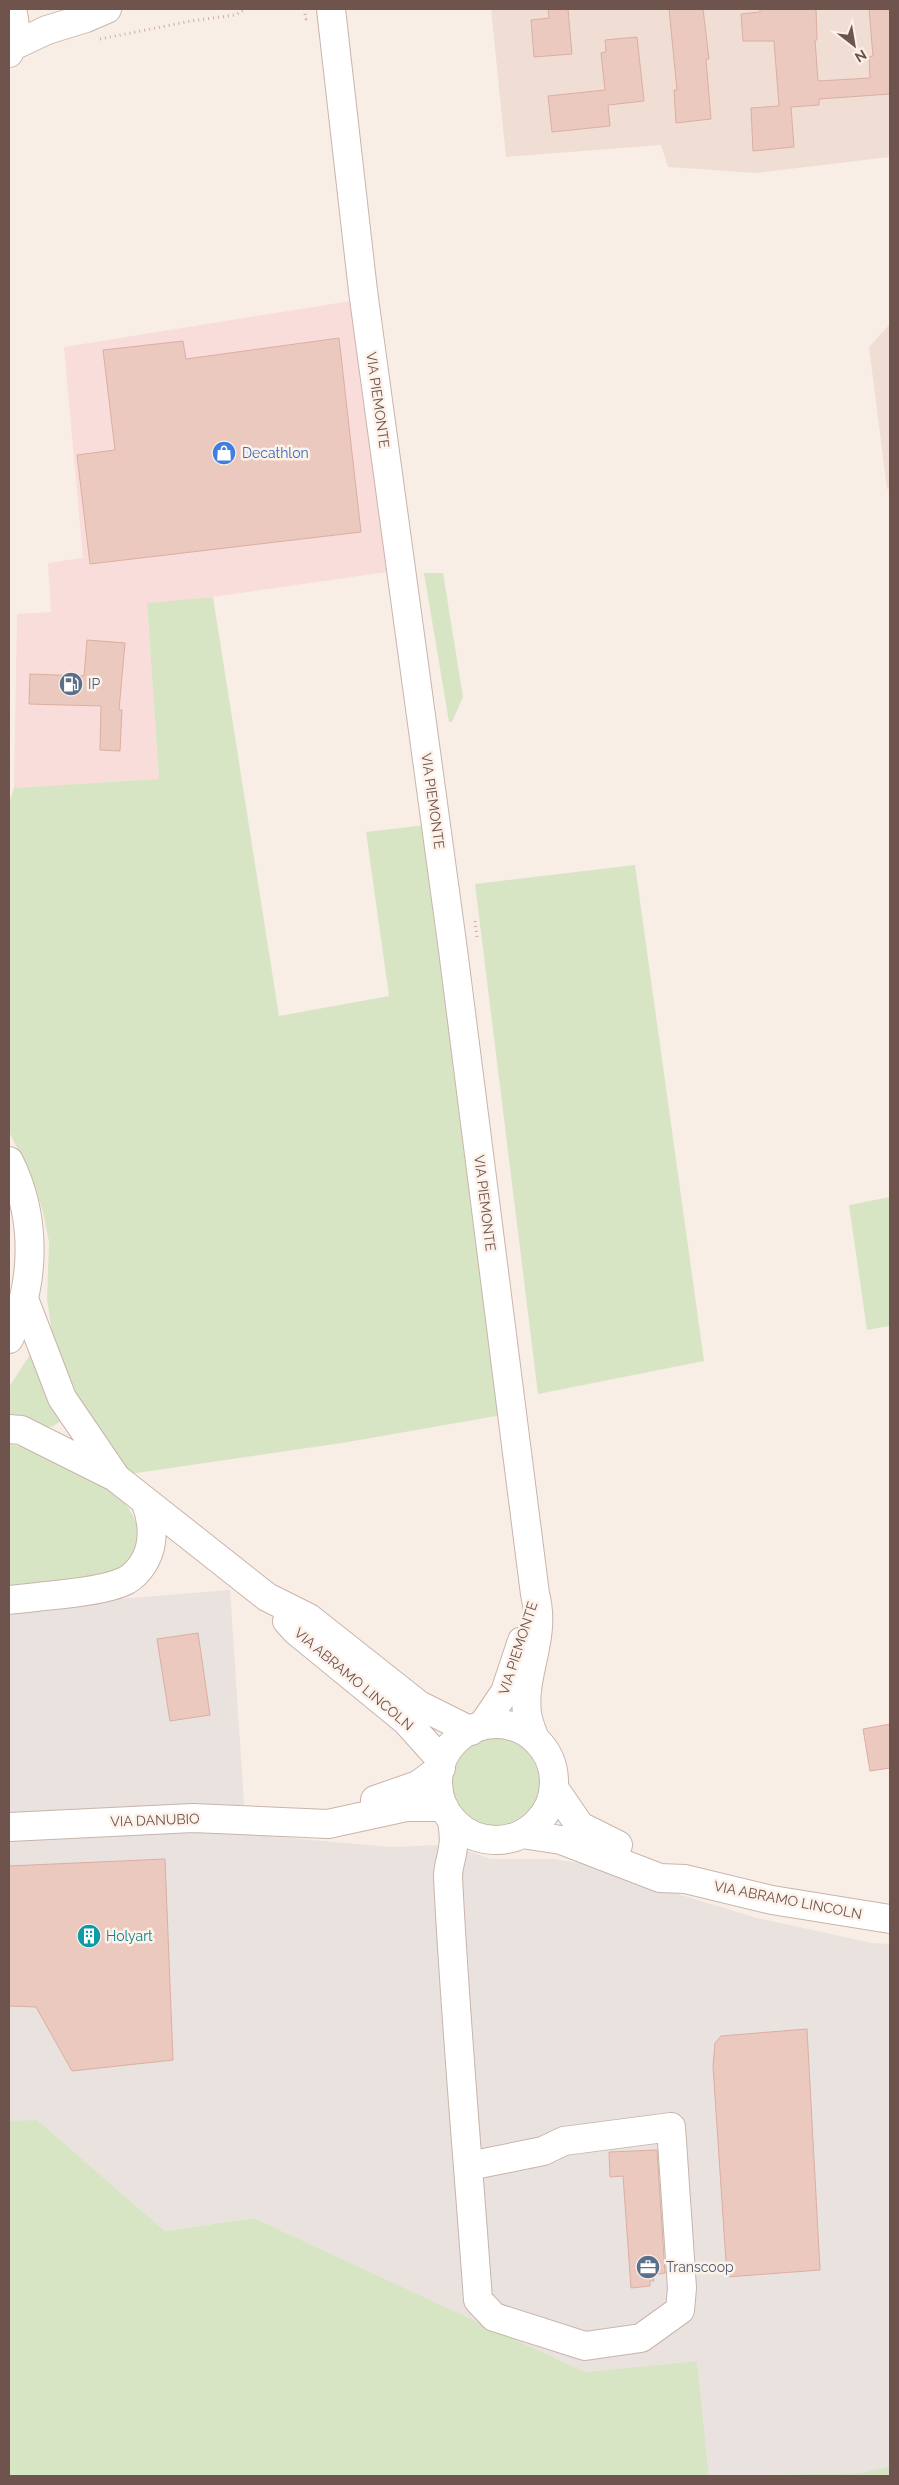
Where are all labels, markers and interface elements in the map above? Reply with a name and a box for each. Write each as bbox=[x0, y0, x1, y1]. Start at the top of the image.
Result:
north arrow bbox=[829, 20, 879, 70]
text: N bbox=[852, 47, 869, 66]
street label: VIA PIEMONTE bbox=[363, 351, 393, 449]
shop icon: Decathlon bbox=[211, 440, 237, 466]
place label: Decathlon bbox=[242, 445, 309, 461]
fuel station icon: IP bbox=[58, 671, 84, 697]
place label: IP bbox=[88, 676, 100, 692]
street label: VIA PIEMONTE bbox=[418, 752, 448, 850]
street label: VIA PIEMONTE bbox=[471, 1154, 499, 1252]
street label: VIA PIEMONTE bbox=[495, 1599, 541, 1697]
street label: VIA ABRAMO LINCOLN bbox=[291, 1625, 417, 1733]
street label: VIA DANUBIO bbox=[110, 1810, 200, 1830]
street label: VIA ABRAMO LINCOLN bbox=[713, 1878, 863, 1922]
building icon: Holyart bbox=[76, 1923, 102, 1949]
place label: Holyart bbox=[106, 1928, 153, 1944]
office icon: Transcoop bbox=[635, 2254, 661, 2280]
place label: Transcoop bbox=[666, 2259, 734, 2275]

